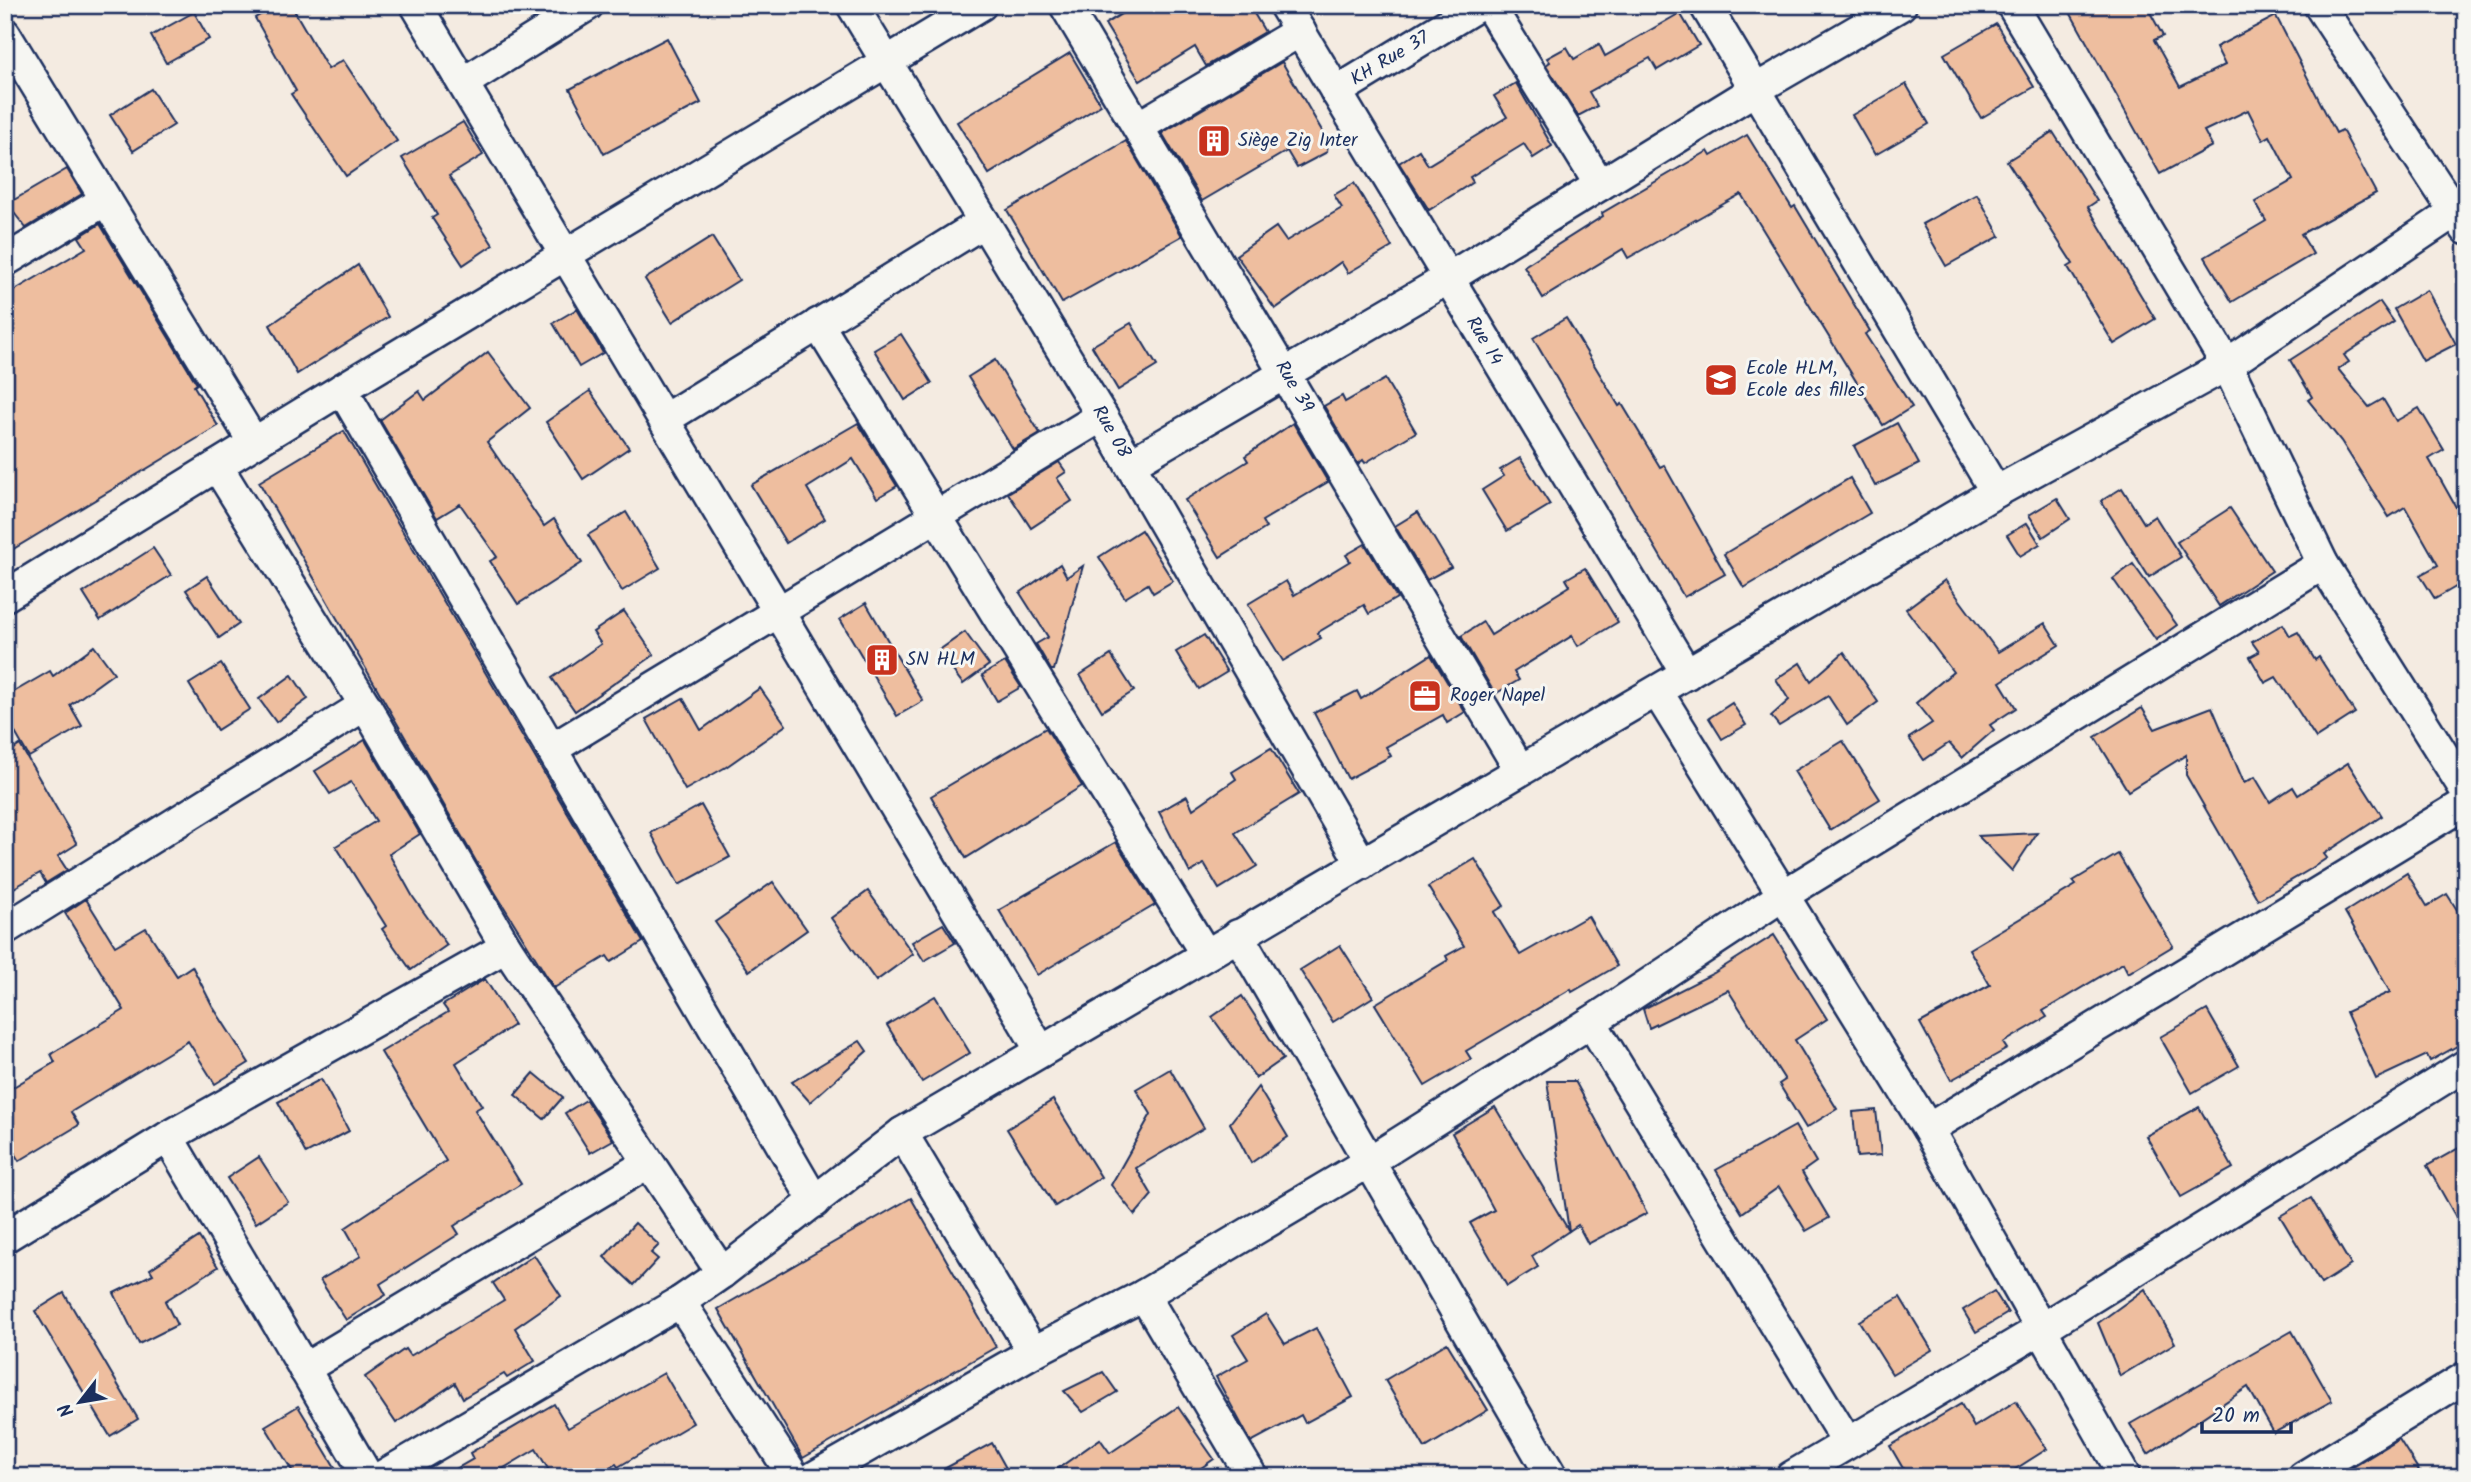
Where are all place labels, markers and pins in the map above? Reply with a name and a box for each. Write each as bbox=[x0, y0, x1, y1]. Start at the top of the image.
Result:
building icon: Siège Zig Inter bbox=[1195, 122, 1233, 160]
place label: Siège Zig Inter bbox=[1238, 126, 1359, 156]
place label: Ecole HLM, Ecole des filles bbox=[1746, 354, 1865, 406]
school or university icon: Ecole HLM, Ecole des filles bbox=[1702, 361, 1740, 399]
building icon: SN HLM bbox=[863, 641, 901, 679]
place label: SN HLM bbox=[906, 645, 975, 675]
office icon: Roger Napel bbox=[1406, 677, 1444, 715]
place label: Roger Napel bbox=[1450, 681, 1546, 711]

